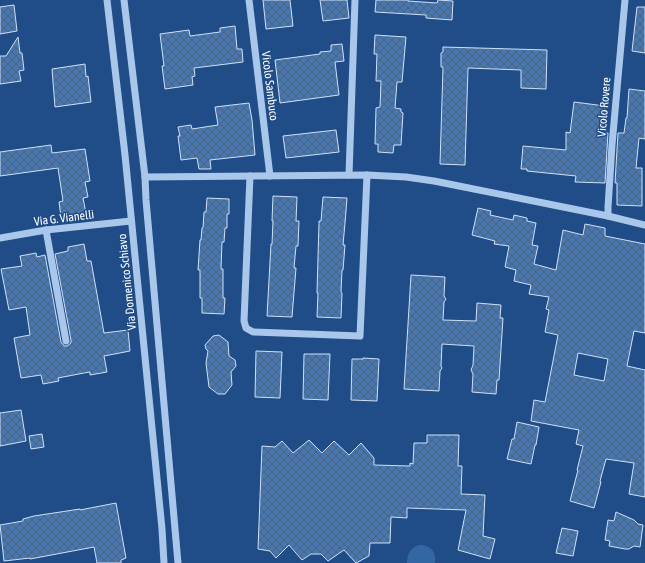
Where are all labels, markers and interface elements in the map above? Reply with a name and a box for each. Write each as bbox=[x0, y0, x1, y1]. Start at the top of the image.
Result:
street label: Vicolo Sambuco bbox=[259, 50, 281, 122]
street label: Vicolo Rovere bbox=[594, 77, 614, 137]
street label: Via G. Vianelli bbox=[33, 207, 95, 229]
street label: Via Domenico Schiavo bbox=[115, 233, 139, 331]

